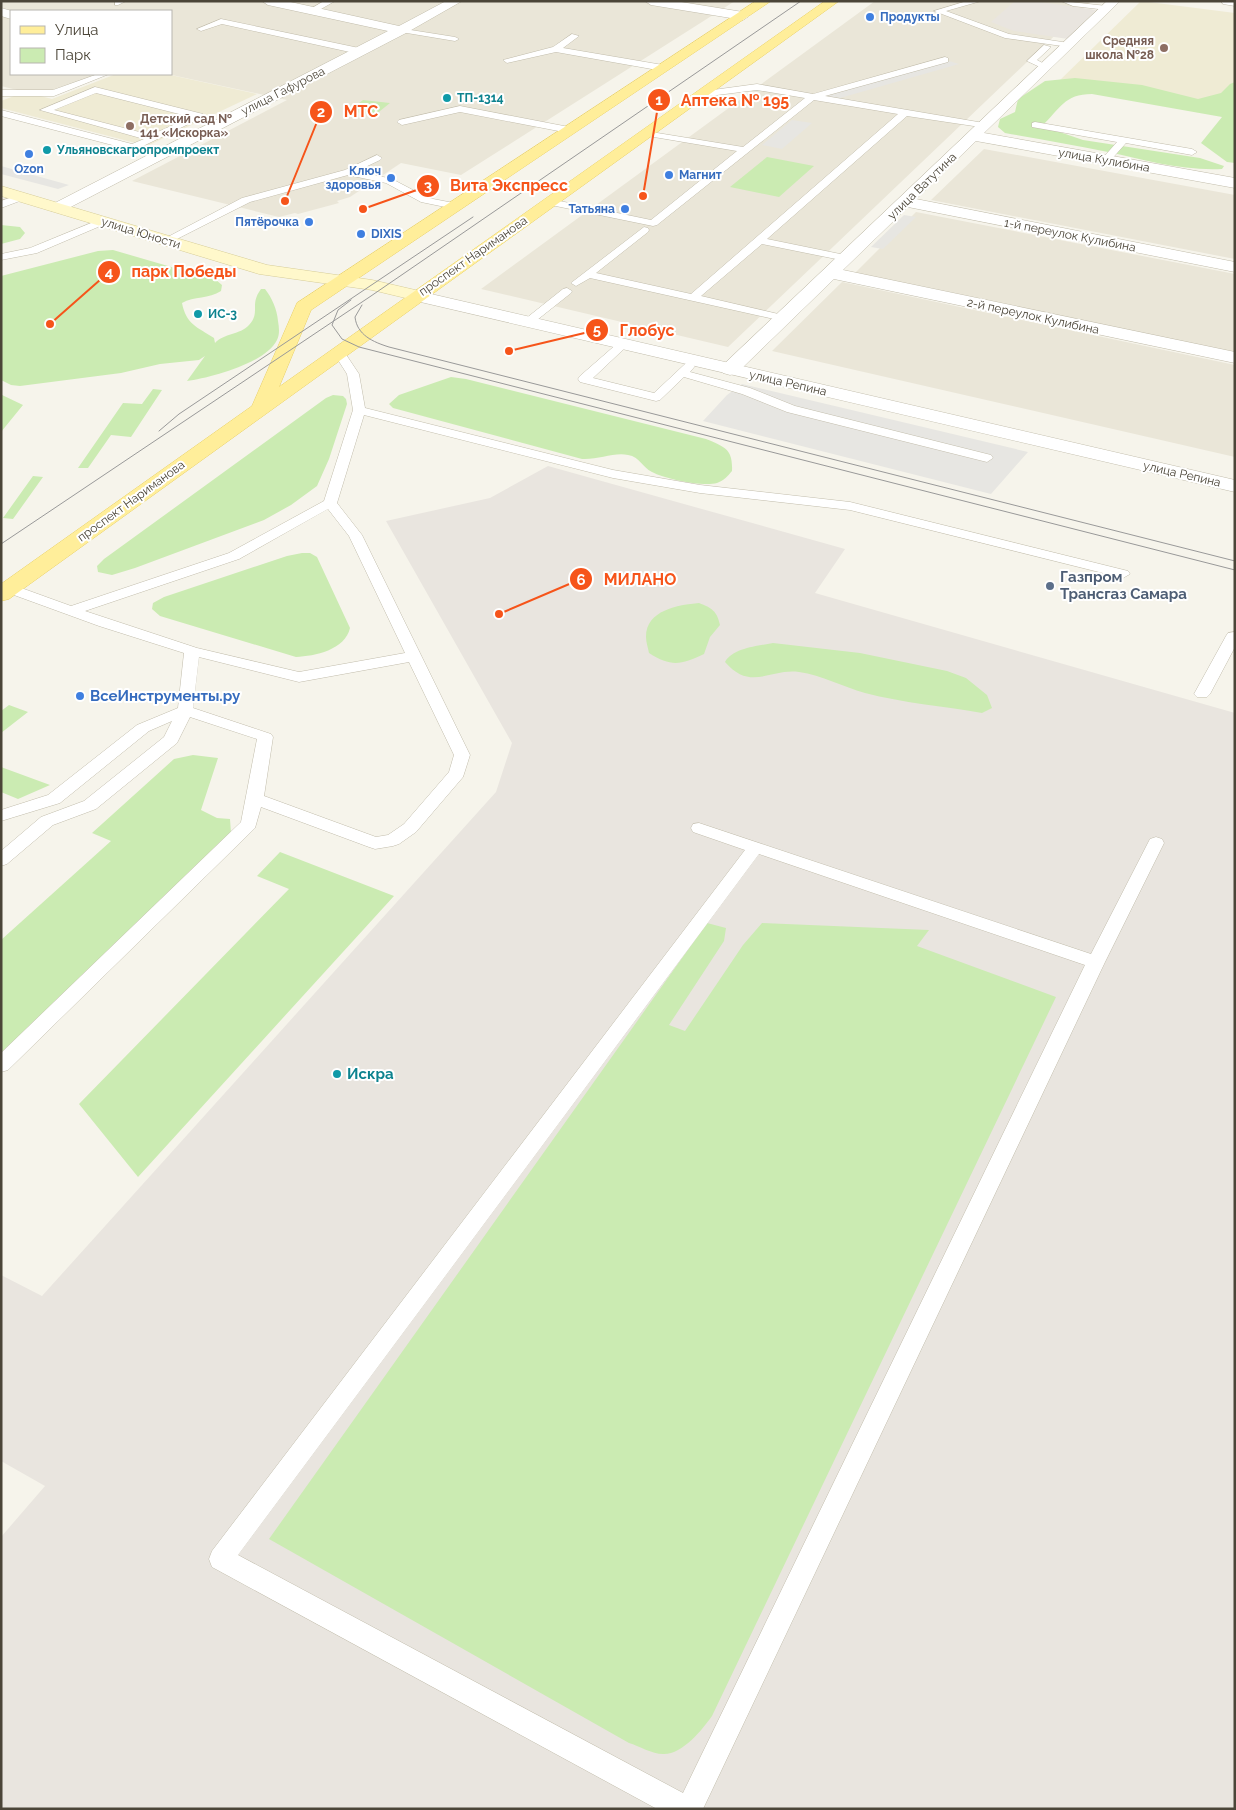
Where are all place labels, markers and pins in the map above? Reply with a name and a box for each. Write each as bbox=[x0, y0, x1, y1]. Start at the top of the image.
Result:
place label: Продукты bbox=[880, 10, 940, 24]
marker: Продукты bbox=[864, 11, 876, 23]
place label: Средняя школа №28 bbox=[1085, 34, 1154, 62]
marker: Средняя школа №28 bbox=[1158, 42, 1170, 54]
callout: Аптека № 195 bbox=[646, 84, 799, 115]
place label: ТП-1314 bbox=[457, 91, 504, 105]
marker: ТП-1314 bbox=[441, 92, 453, 104]
callout: МТС bbox=[309, 96, 388, 127]
place label: Детский сад № 141 «Искорка» bbox=[140, 112, 232, 140]
marker: Детский сад № 141 «Искорка» bbox=[124, 120, 136, 132]
place label: Ульяновскагропромпроект bbox=[56, 143, 219, 157]
marker: Ульяновскагропромпроект bbox=[41, 144, 53, 156]
marker: Ozon bbox=[23, 148, 35, 160]
place label: Ozon bbox=[14, 162, 44, 176]
place label: Ключ здоровья bbox=[325, 164, 381, 192]
place label: Магнит bbox=[679, 168, 722, 182]
marker: Магнит bbox=[663, 169, 675, 181]
callout: Вита Экспресс bbox=[415, 170, 578, 201]
marker: Ключ здоровья bbox=[385, 172, 397, 184]
place label: Татьяна bbox=[569, 202, 615, 216]
marker: Татьяна bbox=[619, 203, 631, 215]
place label: Пятёрочка bbox=[235, 215, 299, 229]
marker: Пятёрочка bbox=[303, 216, 315, 228]
place label: DIXIS bbox=[371, 227, 402, 241]
marker: DIXIS bbox=[355, 228, 367, 240]
callout: парк Победы bbox=[96, 256, 246, 287]
place label: ИС-3 bbox=[208, 307, 237, 321]
marker: ИС-3 bbox=[192, 308, 204, 320]
callout: Глобус bbox=[585, 315, 685, 346]
callout: МИЛАНО bbox=[569, 564, 687, 595]
place label: Газпром Трансгаз Самара bbox=[1060, 568, 1187, 603]
marker: Газпром Трансгаз Самара bbox=[1044, 580, 1056, 592]
place label: ВсеИнструменты.ру bbox=[90, 687, 241, 705]
marker: ВсеИнструменты.ру bbox=[74, 690, 86, 702]
place label: Искра bbox=[347, 1065, 394, 1083]
marker: Искра bbox=[331, 1068, 343, 1080]

